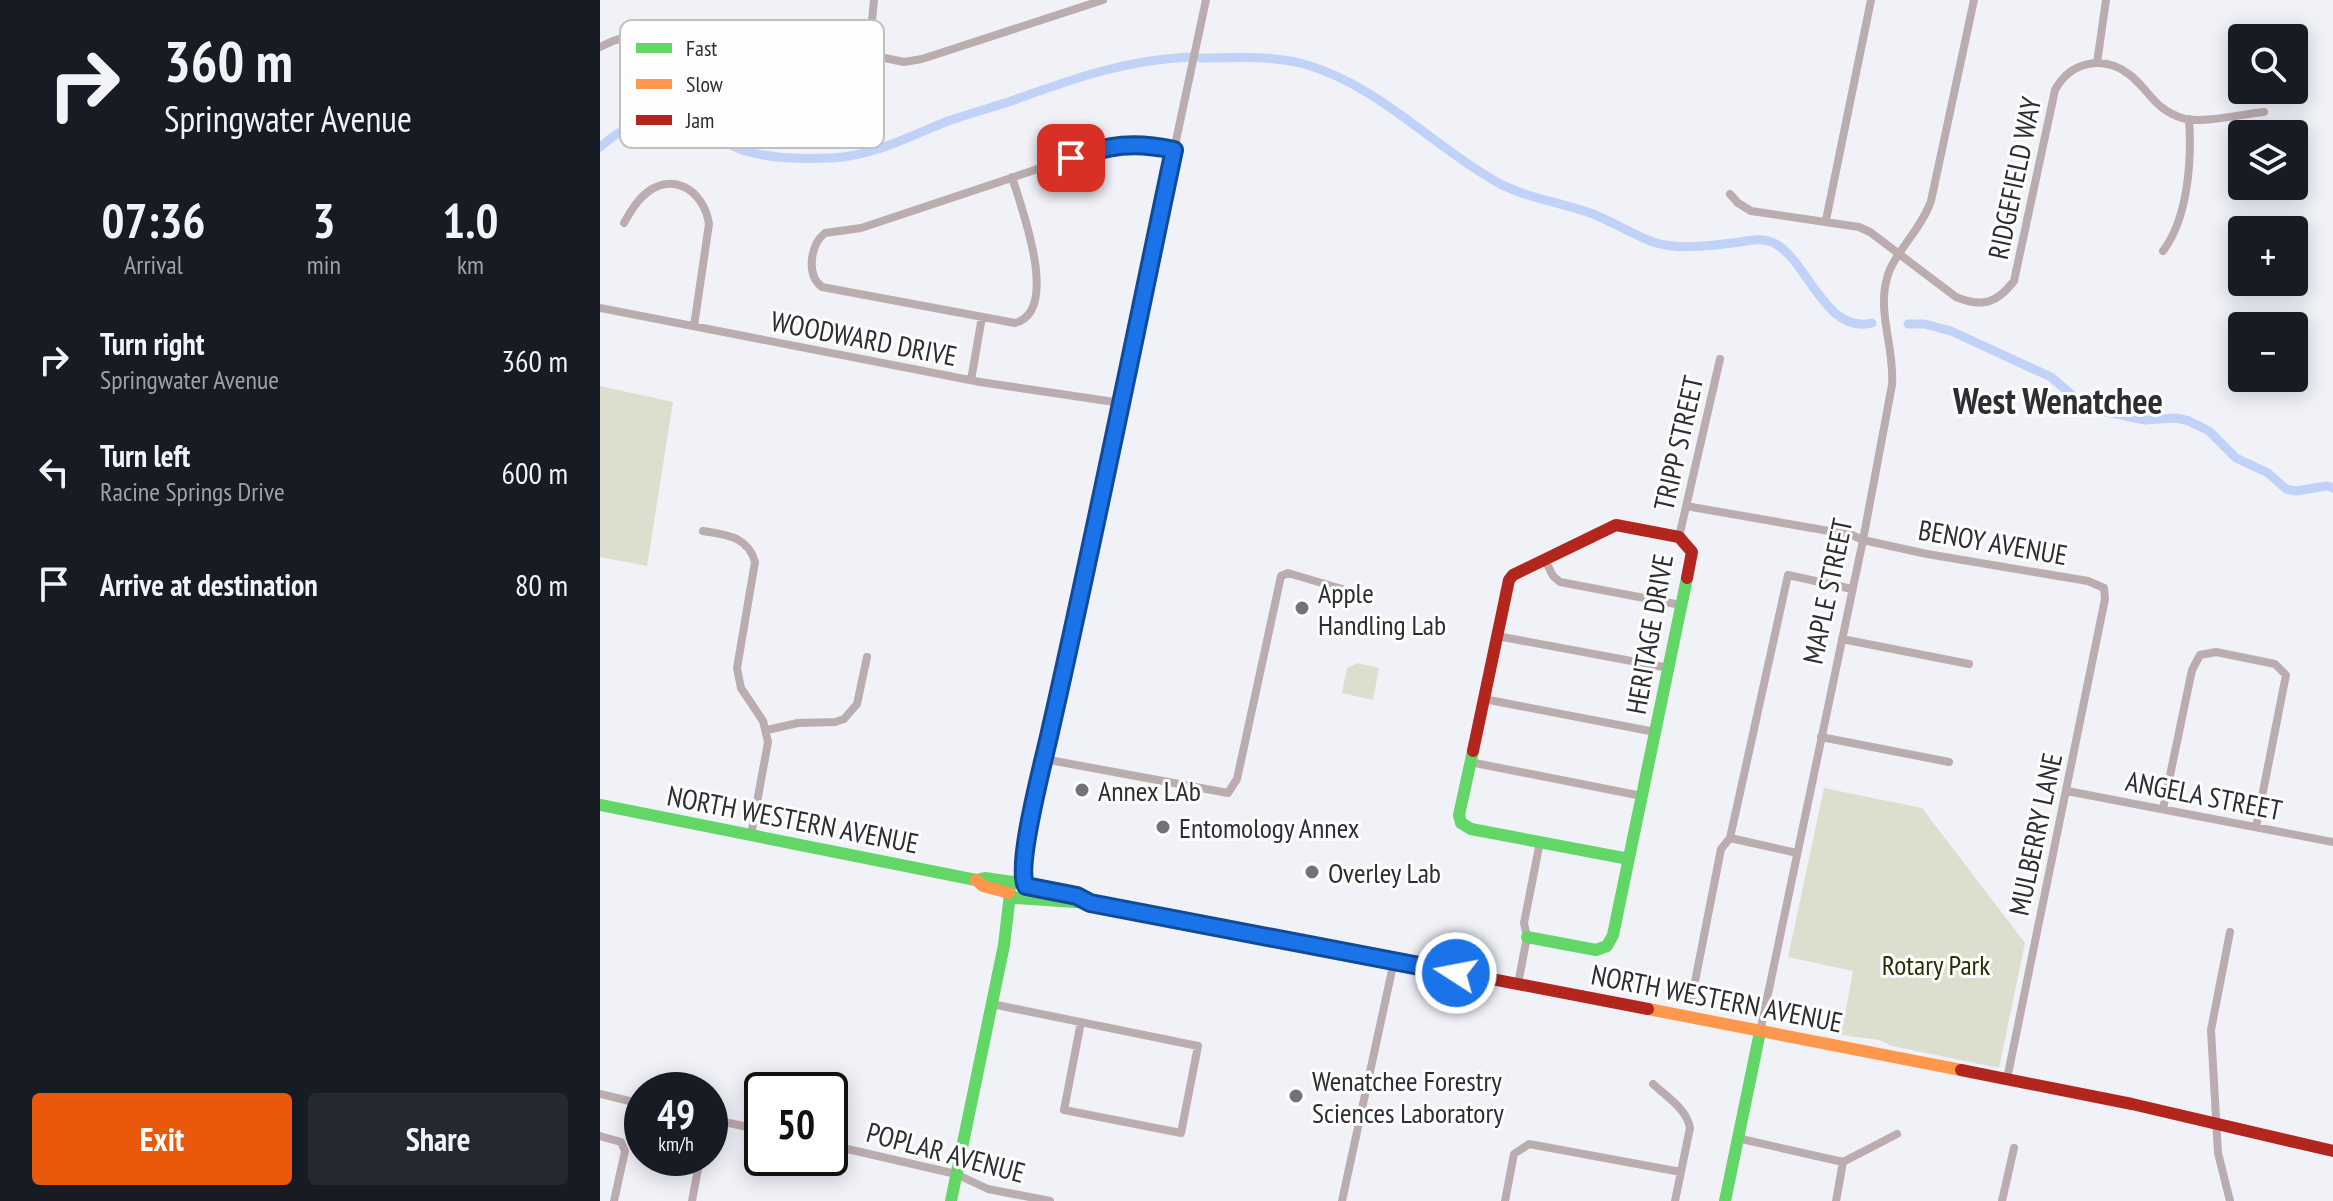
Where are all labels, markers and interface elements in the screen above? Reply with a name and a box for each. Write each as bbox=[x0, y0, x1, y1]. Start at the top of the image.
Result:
legend bbox=[620, 20, 884, 148]
map controls bbox=[2228, 24, 2308, 392]
button: search bbox=[2228, 24, 2308, 104]
text: 360 m bbox=[164, 25, 293, 97]
icon: right bbox=[32, 32, 136, 136]
text: Fast bbox=[686, 34, 717, 62]
text: Slow bbox=[686, 70, 723, 98]
street label: RIDGEFIELD WAY bbox=[1979, 93, 2049, 262]
text: Springwater Avenue bbox=[164, 95, 412, 142]
text: Jam bbox=[685, 106, 714, 134]
button: layers bbox=[2228, 120, 2308, 200]
pin bbox=[1037, 124, 1105, 192]
icon: arrive bbox=[1049, 136, 1093, 180]
text: 07:36 bbox=[102, 189, 205, 251]
text: 3 bbox=[312, 189, 335, 251]
text: 1.0 bbox=[442, 189, 498, 251]
button: + bbox=[2228, 216, 2308, 296]
text: Arrival bbox=[124, 248, 183, 281]
text: min bbox=[307, 248, 341, 281]
text: km bbox=[457, 248, 484, 281]
street label: WOODWARD DRIVE bbox=[768, 302, 960, 374]
button: − bbox=[2228, 312, 2308, 392]
text: Turn right bbox=[100, 324, 204, 363]
icon: right bbox=[32, 338, 76, 382]
text: 360 m bbox=[502, 341, 568, 380]
text: Springwater Avenue bbox=[100, 363, 279, 396]
street label: TRIPP STREET bbox=[1645, 372, 1712, 514]
district label: West Wenatchee bbox=[1952, 377, 2163, 424]
text: Turn left bbox=[100, 436, 190, 475]
icon: left bbox=[32, 450, 76, 494]
text: 600 m bbox=[502, 453, 568, 492]
text: Racine Springs Drive bbox=[100, 475, 285, 508]
street label: BENOY AVENUE bbox=[1916, 511, 2070, 573]
street label: MAPLE STREET bbox=[1794, 514, 1861, 667]
street label: HERITAGE DRIVE bbox=[1617, 551, 1681, 717]
icon: arrive bbox=[32, 562, 76, 606]
text: Arrive at destination bbox=[100, 565, 318, 604]
text: 80 m bbox=[515, 565, 568, 604]
place label: Apple Handling Lab bbox=[1318, 574, 1446, 643]
marker: Apple Handling Lab bbox=[1293, 599, 1311, 617]
street label: MULBERRY LANE bbox=[2000, 749, 2070, 919]
street label: ANGELA STREET bbox=[2123, 762, 2286, 828]
place label: Annex LAb bbox=[1098, 772, 1201, 809]
street label: NORTH WESTERN AVENUE bbox=[664, 776, 922, 862]
marker: Annex LAb bbox=[1073, 781, 1091, 799]
place label: Entomology Annex bbox=[1179, 809, 1359, 846]
marker: Entomology Annex bbox=[1154, 818, 1172, 836]
place label: Overley Lab bbox=[1328, 854, 1441, 891]
marker: Overley Lab bbox=[1303, 863, 1321, 881]
position arrow bbox=[1414, 931, 1498, 1015]
park label: Rotary Park bbox=[1882, 946, 1990, 983]
street label: NORTH WESTERN AVENUE bbox=[1588, 955, 1846, 1041]
place label: Wenatchee Forestry Sciences Laboratory bbox=[1312, 1062, 1504, 1131]
speed limit sign: 50 bbox=[744, 1072, 848, 1176]
marker: Wenatchee Forestry Sciences Laboratory bbox=[1287, 1087, 1305, 1105]
text: 49 bbox=[657, 1088, 695, 1140]
button: Exit bbox=[32, 1093, 292, 1185]
button: Share bbox=[308, 1093, 568, 1185]
street label: POPLAR AVENUE bbox=[863, 1113, 1029, 1191]
text: km/h bbox=[658, 1131, 694, 1157]

